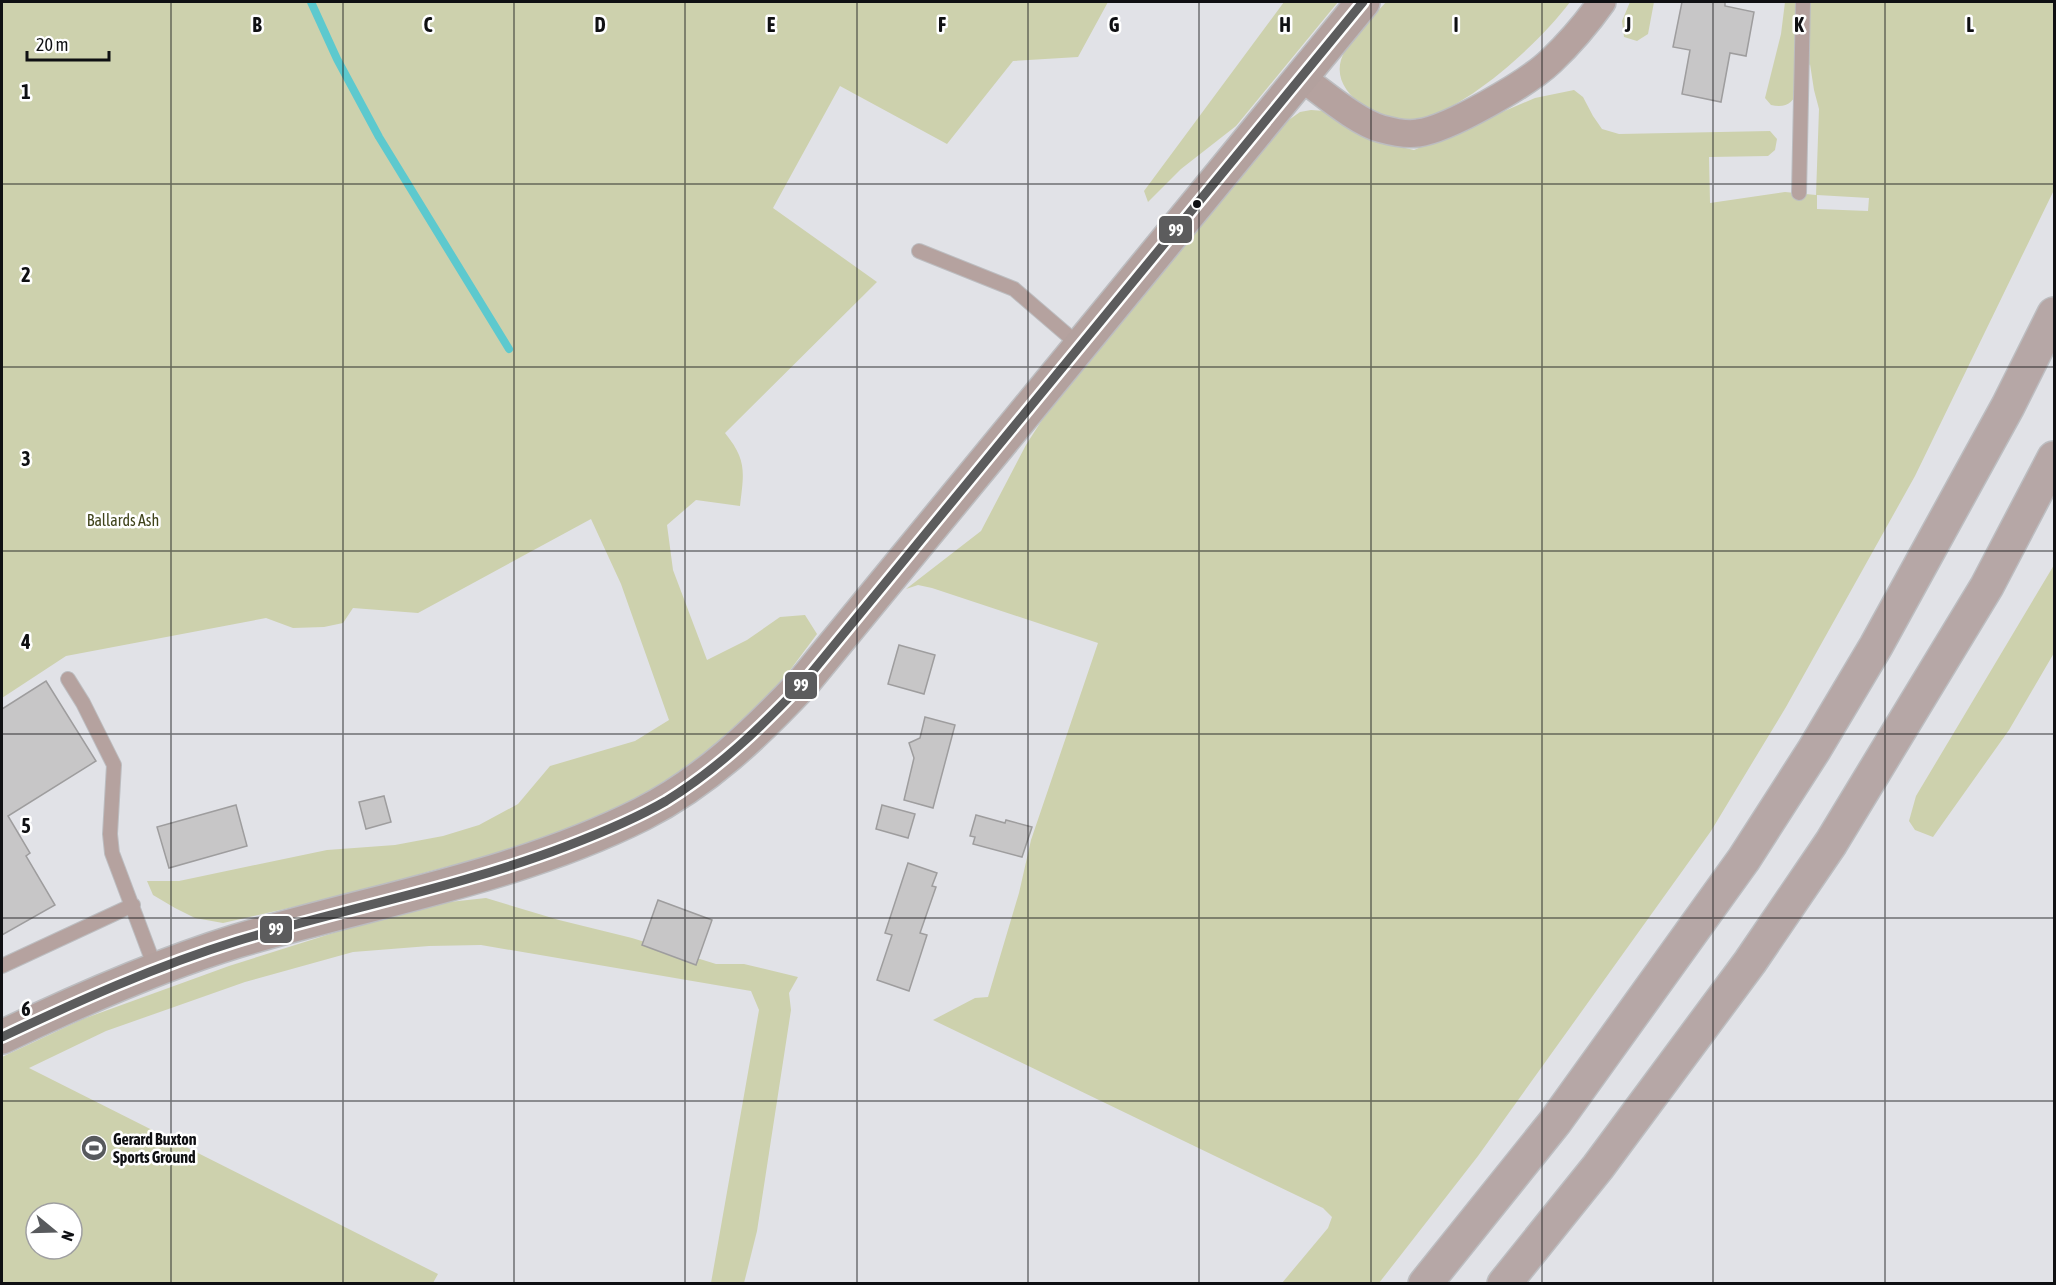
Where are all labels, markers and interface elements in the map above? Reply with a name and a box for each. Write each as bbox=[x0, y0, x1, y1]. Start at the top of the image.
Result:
text: B bbox=[252, 13, 262, 36]
text: C bbox=[424, 13, 433, 36]
text: D bbox=[594, 13, 606, 36]
text: E bbox=[767, 13, 776, 36]
text: F bbox=[938, 13, 946, 36]
text: G bbox=[1109, 13, 1120, 36]
text: H bbox=[1279, 13, 1291, 36]
text: I bbox=[1453, 13, 1459, 36]
text: J bbox=[1624, 13, 1631, 36]
text: K bbox=[1794, 13, 1804, 36]
text: L bbox=[1966, 13, 1974, 36]
scale bar bbox=[27, 24, 110, 62]
text: 20 m bbox=[36, 34, 68, 55]
text: 1 bbox=[21, 80, 31, 103]
unlabelled marker bbox=[1191, 198, 1203, 210]
line badge: 99 bbox=[1158, 215, 1193, 244]
text: 99 bbox=[1168, 221, 1184, 239]
text: 2 bbox=[21, 263, 31, 286]
text: 3 bbox=[21, 447, 31, 470]
park label: Ballards Ash bbox=[87, 511, 159, 529]
text: 4 bbox=[20, 630, 31, 653]
line badge: 99 bbox=[784, 671, 818, 700]
text: 99 bbox=[793, 676, 809, 694]
text: 5 bbox=[21, 814, 31, 837]
line badge: 99 bbox=[259, 915, 293, 944]
text: 99 bbox=[268, 920, 284, 938]
text: 6 bbox=[21, 997, 31, 1020]
place label: Gerard Buxton Sports Ground bbox=[113, 1130, 197, 1166]
sports icon: Gerard Buxton Sports Ground bbox=[79, 1133, 109, 1163]
north arrow bbox=[24, 1201, 84, 1261]
text: N bbox=[58, 1228, 78, 1243]

